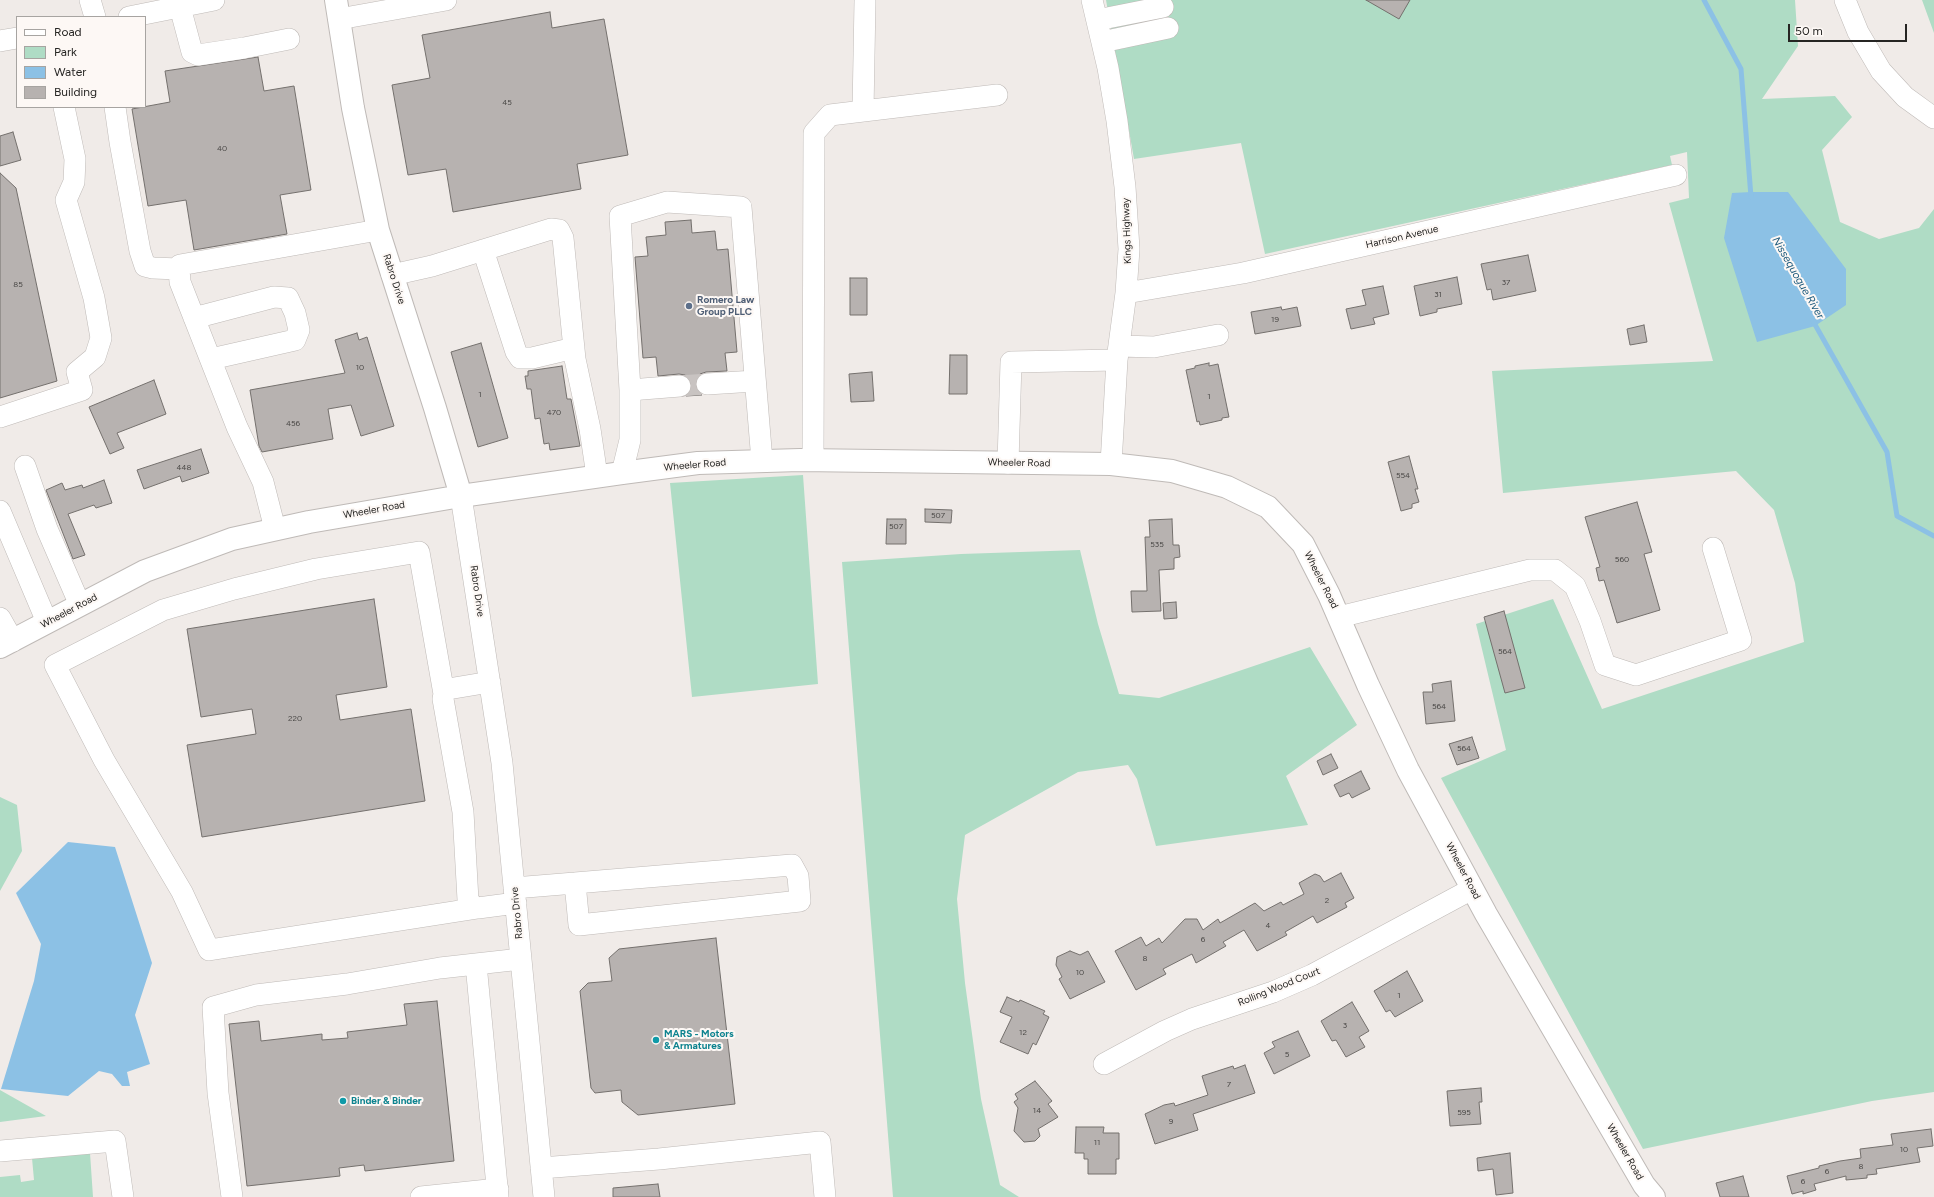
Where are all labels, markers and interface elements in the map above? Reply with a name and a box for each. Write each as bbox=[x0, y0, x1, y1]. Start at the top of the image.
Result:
legend bbox=[16, 16, 146, 108]
scale bar bbox=[1790, 16, 1909, 42]
text: 50 m bbox=[1795, 24, 1823, 38]
text: Road bbox=[54, 25, 82, 39]
text: Park bbox=[54, 45, 77, 59]
text: Water bbox=[54, 65, 86, 79]
text: Building bbox=[54, 85, 97, 99]
house number: 45 bbox=[502, 98, 512, 108]
house number: 40 bbox=[217, 144, 227, 154]
street label: Kings Highway bbox=[1120, 198, 1134, 264]
street label: Harrison Avenue bbox=[1365, 223, 1439, 251]
water label: Nissequogue River bbox=[1769, 235, 1827, 321]
street label: Rabro Drive bbox=[380, 252, 408, 306]
house number: 37 bbox=[1502, 278, 1510, 288]
house number: 85 bbox=[13, 280, 23, 290]
house number: 31 bbox=[1434, 290, 1442, 300]
place label: Romero Law Group PLLC bbox=[697, 294, 754, 318]
marker: Romero Law Group PLLC bbox=[684, 301, 694, 311]
house number: 19 bbox=[1271, 315, 1279, 325]
house number: 10 bbox=[356, 363, 364, 373]
house number: 1 bbox=[478, 390, 482, 400]
house number: 1 bbox=[1207, 392, 1211, 402]
house number: 470 bbox=[547, 408, 561, 418]
house number: 456 bbox=[286, 419, 300, 429]
street label: Wheeler Road bbox=[663, 456, 727, 474]
street label: Wheeler Road bbox=[988, 456, 1050, 470]
house number: 448 bbox=[177, 463, 191, 473]
house number: 554 bbox=[1396, 471, 1410, 481]
street label: Wheeler Road bbox=[342, 499, 406, 521]
house number: 507 bbox=[931, 511, 945, 521]
house number: 507 bbox=[889, 522, 903, 532]
house number: 535 bbox=[1150, 540, 1164, 550]
street label: Wheeler Road bbox=[1301, 549, 1341, 611]
house number: 560 bbox=[1615, 555, 1629, 565]
street label: Rabro Drive bbox=[467, 564, 487, 618]
street label: Wheeler Road bbox=[39, 591, 99, 631]
house number: 564 bbox=[1498, 647, 1512, 657]
house number: 564 bbox=[1432, 702, 1446, 712]
house number: 220 bbox=[288, 714, 302, 724]
house number: 564 bbox=[1457, 744, 1471, 754]
street label: Wheeler Road bbox=[1443, 841, 1483, 901]
street label: Rabro Drive bbox=[509, 887, 525, 939]
house number: 2 bbox=[1325, 896, 1329, 906]
house number: 4 bbox=[1266, 921, 1270, 931]
house number: 6 bbox=[1201, 935, 1205, 945]
house number: 8 bbox=[1143, 954, 1147, 964]
street label: Rolling Wood Court bbox=[1236, 965, 1322, 1009]
house number: 10 bbox=[1076, 968, 1084, 978]
house number: 1 bbox=[1397, 991, 1401, 1001]
house number: 3 bbox=[1343, 1021, 1347, 1031]
place label: MARS - Motors & Armatures bbox=[664, 1028, 734, 1052]
house number: 12 bbox=[1019, 1028, 1027, 1038]
marker: MARS - Motors & Armatures bbox=[651, 1035, 661, 1045]
house number: 5 bbox=[1285, 1050, 1289, 1060]
house number: 7 bbox=[1227, 1080, 1231, 1090]
place label: Binder & Binder bbox=[351, 1095, 422, 1107]
marker: Binder & Binder bbox=[338, 1096, 348, 1106]
house number: 14 bbox=[1033, 1106, 1041, 1116]
house number: 595 bbox=[1457, 1108, 1471, 1118]
house number: 9 bbox=[1169, 1117, 1173, 1127]
street label: Wheeler Road bbox=[1604, 1122, 1646, 1182]
house number: 11 bbox=[1094, 1138, 1100, 1148]
house number: 10 bbox=[1900, 1145, 1908, 1155]
house number: 8 bbox=[1859, 1162, 1863, 1172]
house number: 6 bbox=[1825, 1167, 1829, 1177]
house number: 6 bbox=[1801, 1177, 1805, 1187]

